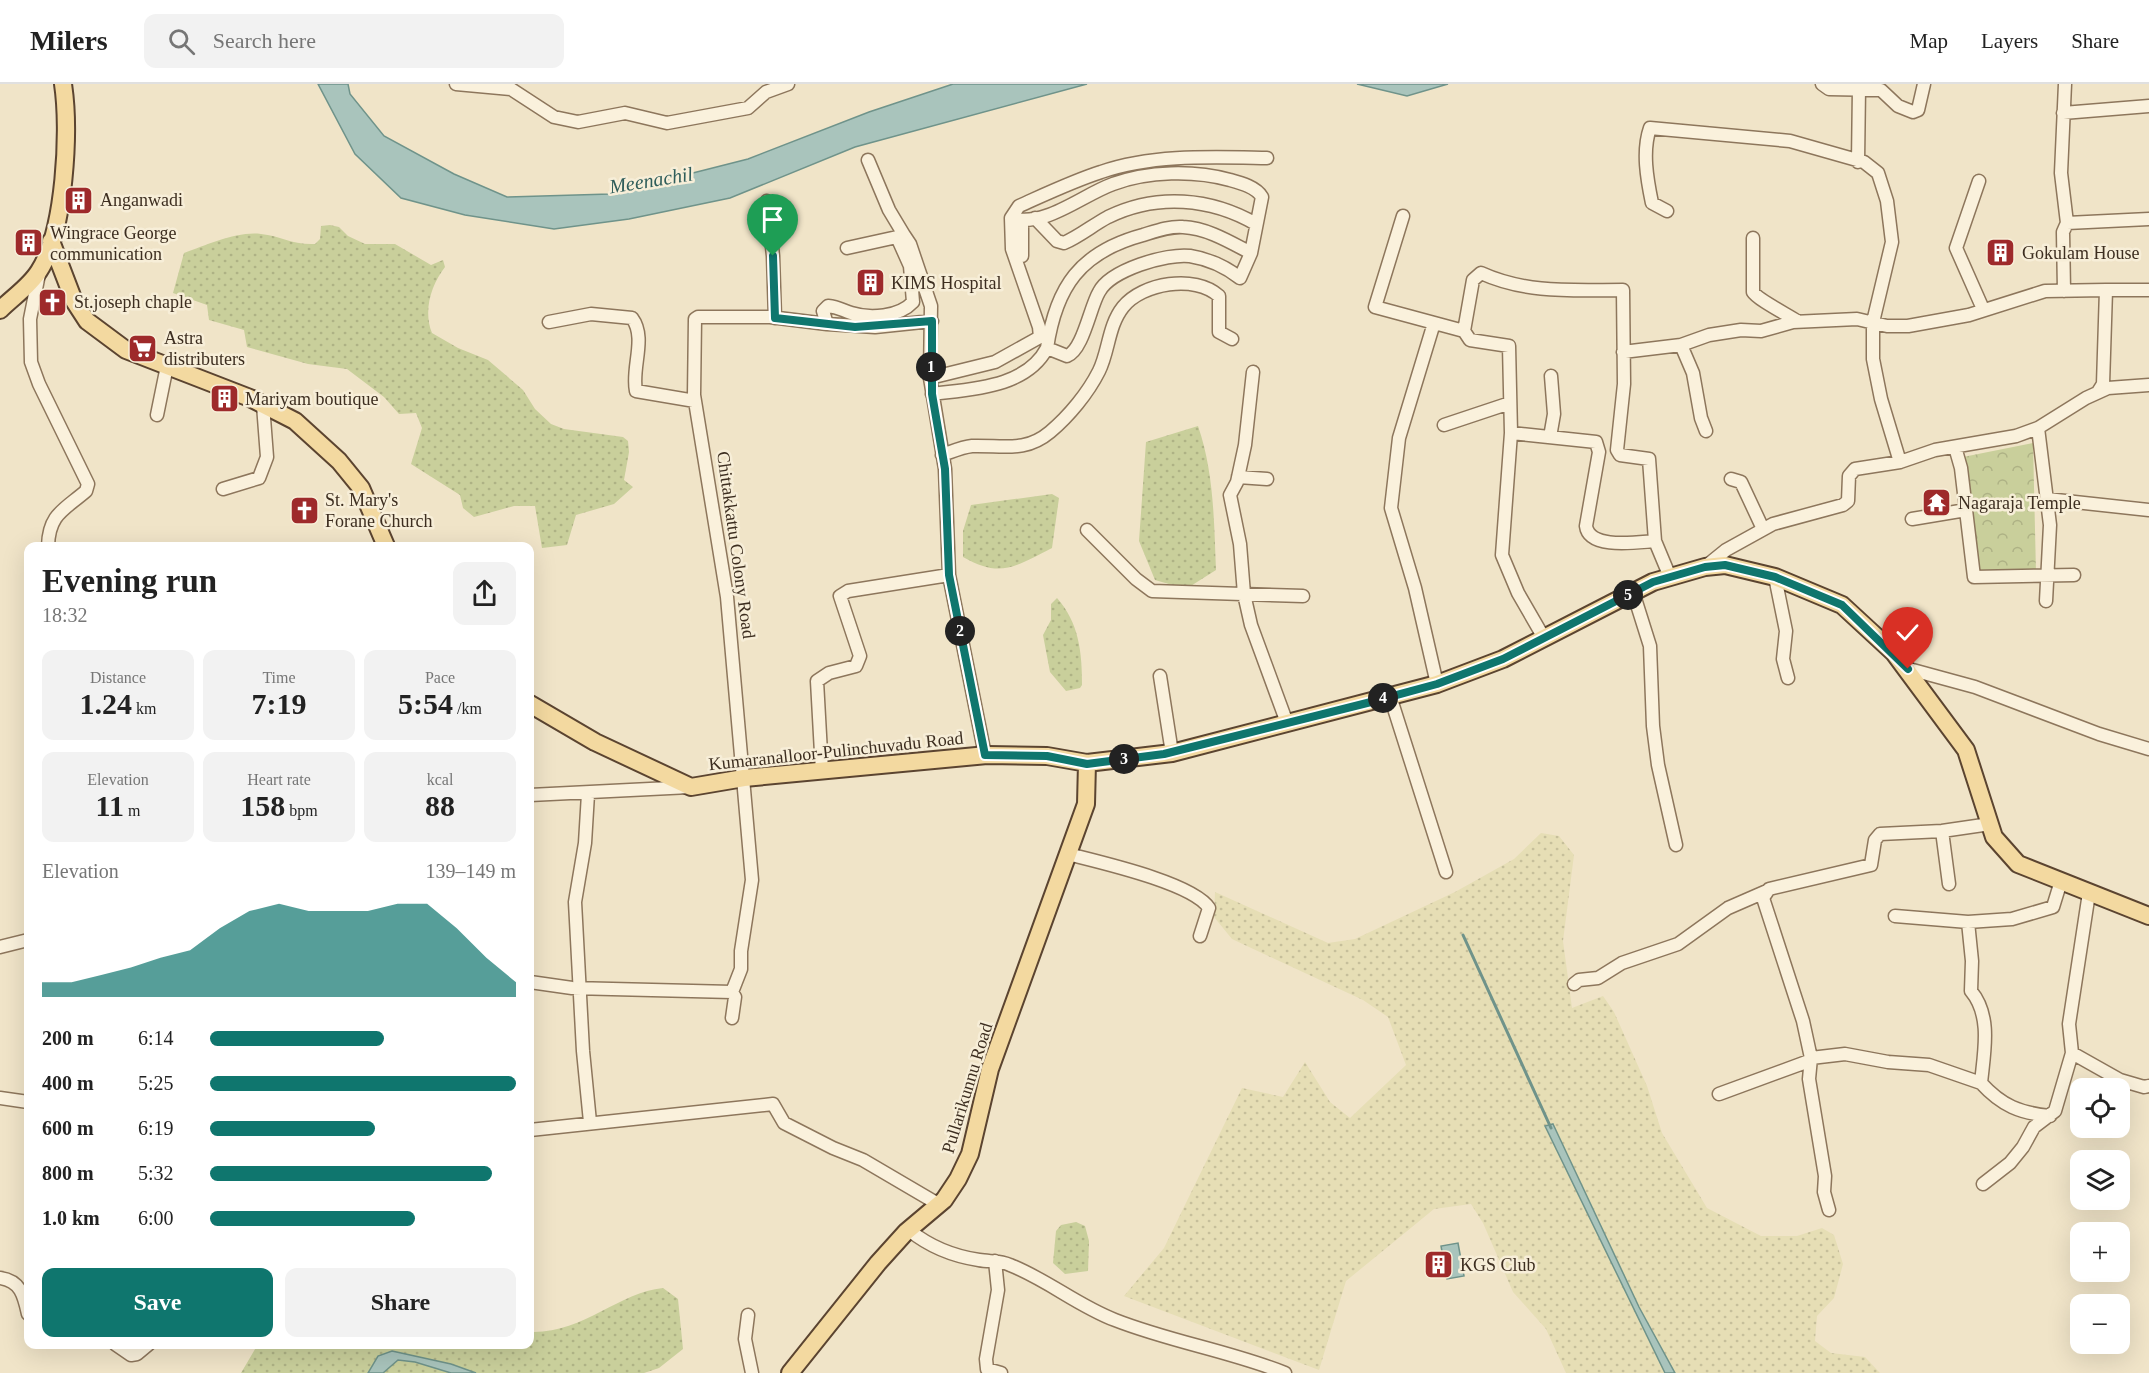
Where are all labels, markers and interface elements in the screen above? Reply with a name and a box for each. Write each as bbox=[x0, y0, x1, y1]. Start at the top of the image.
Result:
search box bbox=[144, 14, 564, 68]
text: Milers bbox=[30, 25, 108, 56]
icon: search bbox=[165, 25, 198, 58]
text: Search here bbox=[213, 28, 316, 53]
text: Map bbox=[1910, 29, 1948, 53]
text: Layers bbox=[1981, 29, 2038, 53]
text: Share bbox=[2071, 29, 2119, 53]
water label: Meenachil bbox=[607, 162, 695, 198]
building icon: Anganwadi bbox=[63, 184, 95, 216]
place label: Anganwadi bbox=[100, 190, 183, 210]
pin bbox=[747, 194, 798, 256]
icon: arrive bbox=[756, 203, 789, 236]
place label: Wingrace George communication bbox=[50, 223, 176, 264]
building icon: Wingrace George communication bbox=[13, 227, 45, 259]
building icon: Gokulam House bbox=[1985, 237, 2017, 269]
place label: Gokulam House bbox=[2022, 243, 2139, 263]
building icon: KIMS Hospital bbox=[854, 267, 886, 299]
place label: KIMS Hospital bbox=[891, 273, 1002, 293]
church icon: St.joseph chaple bbox=[37, 286, 69, 318]
place label: St.joseph chaple bbox=[74, 292, 192, 312]
place label: Astra distributers bbox=[164, 328, 245, 369]
supermarket icon: Astra distributers bbox=[127, 332, 159, 364]
pin: 1 bbox=[916, 352, 946, 382]
text: 1 bbox=[927, 358, 935, 375]
building icon: Mariyam boutique bbox=[208, 383, 240, 415]
place label: Mariyam boutique bbox=[245, 389, 378, 409]
street label: Chittakkattu Colony Road bbox=[713, 450, 759, 640]
temple icon: Nagaraja Temple bbox=[1921, 487, 1953, 519]
place label: St. Mary's Forane Church bbox=[325, 490, 432, 531]
place label: Nagaraja Temple bbox=[1958, 493, 2081, 513]
church icon: St. Mary's Forane Church bbox=[288, 494, 320, 526]
button: share bbox=[453, 562, 516, 625]
text: Evening run bbox=[42, 563, 217, 599]
pin: 5 bbox=[1613, 580, 1643, 610]
text: 5 bbox=[1624, 586, 1632, 603]
text: 18:32 bbox=[42, 604, 88, 626]
pin bbox=[1882, 607, 1933, 669]
pin: 2 bbox=[945, 616, 975, 646]
icon: check bbox=[1891, 616, 1924, 649]
text: 2 bbox=[956, 622, 964, 639]
text: Distance bbox=[90, 669, 146, 686]
text: Time bbox=[262, 669, 296, 686]
text: Pace bbox=[425, 669, 455, 686]
pin: 4 bbox=[1368, 683, 1398, 713]
text: 1.24 bbox=[80, 687, 132, 720]
text: 7:19 bbox=[252, 687, 307, 720]
text: 5:54 bbox=[398, 687, 453, 720]
text: 4 bbox=[1379, 689, 1387, 706]
text: km bbox=[132, 700, 156, 717]
text: /km bbox=[453, 700, 482, 717]
street label: Kumaranalloor-Pulinchuvadu Road bbox=[708, 728, 964, 774]
pin: 3 bbox=[1109, 744, 1139, 774]
text: 3 bbox=[1120, 750, 1128, 767]
text: Elevation bbox=[87, 771, 149, 788]
text: Heart rate bbox=[247, 771, 311, 788]
text: kcal bbox=[427, 771, 453, 788]
text: 11 bbox=[96, 789, 124, 822]
text: 158 bbox=[240, 789, 285, 822]
text: 88 bbox=[425, 789, 455, 822]
text: m bbox=[124, 802, 140, 819]
text: bpm bbox=[285, 802, 318, 819]
text: Elevation bbox=[42, 860, 119, 882]
text: 139–149 m bbox=[425, 860, 516, 882]
street label: Pullarikunnu Road bbox=[938, 1020, 996, 1156]
text: 200 m bbox=[42, 1027, 94, 1049]
text: 6:14 bbox=[138, 1027, 174, 1049]
text: 400 m bbox=[42, 1072, 94, 1094]
text: 5:25 bbox=[138, 1072, 174, 1094]
map controls bbox=[2070, 1078, 2130, 1354]
button: locate bbox=[2070, 1078, 2130, 1138]
text: 600 m bbox=[42, 1117, 94, 1139]
text: 6:19 bbox=[138, 1117, 174, 1139]
button: layers bbox=[2070, 1150, 2130, 1210]
text: 800 m bbox=[42, 1162, 94, 1184]
text: 5:32 bbox=[138, 1162, 174, 1184]
text: 1.0 km bbox=[42, 1207, 100, 1229]
text: 6:00 bbox=[138, 1207, 174, 1229]
button: + bbox=[2070, 1222, 2130, 1282]
building icon: KGS Club bbox=[1423, 1249, 1455, 1281]
place label: KGS Club bbox=[1460, 1255, 1536, 1275]
button: Save bbox=[42, 1268, 273, 1337]
button: Share bbox=[285, 1268, 516, 1337]
button: − bbox=[2070, 1294, 2130, 1354]

